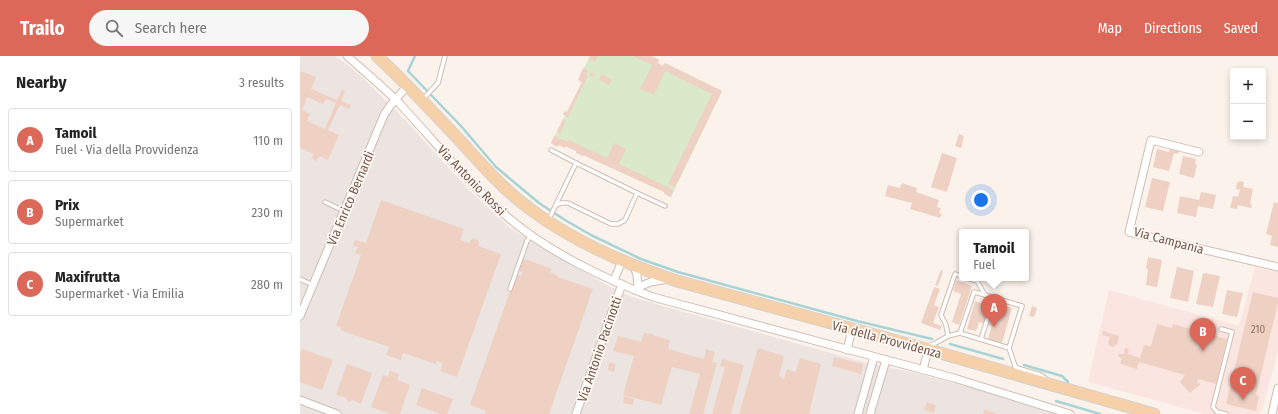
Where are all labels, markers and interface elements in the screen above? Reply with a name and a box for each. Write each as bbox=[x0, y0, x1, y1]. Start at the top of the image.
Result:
search box bbox=[89, 10, 369, 46]
text: Trailo bbox=[20, 17, 65, 40]
icon: search bbox=[103, 17, 125, 39]
text: Search here bbox=[135, 19, 207, 37]
text: Map bbox=[1098, 20, 1122, 37]
text: Directions bbox=[1144, 20, 1202, 37]
text: Saved bbox=[1224, 20, 1258, 37]
map controls bbox=[1230, 68, 1266, 140]
button: + bbox=[1230, 68, 1266, 104]
text: Nearby bbox=[16, 72, 67, 93]
text: 3 results bbox=[239, 75, 284, 90]
button: − bbox=[1230, 104, 1266, 140]
text: Tamoil bbox=[55, 124, 97, 142]
text: A bbox=[26, 133, 34, 148]
text: 110 m bbox=[253, 133, 283, 148]
text: Fuel · Via della Provvidenza bbox=[55, 142, 199, 157]
street label: Via Antonio Rossi bbox=[434, 142, 509, 219]
street label: Via Enrico Bernardi bbox=[324, 149, 377, 248]
your location bbox=[971, 190, 991, 210]
text: Prix bbox=[55, 196, 79, 214]
text: B bbox=[26, 205, 34, 220]
text: 230 m bbox=[252, 205, 283, 220]
text: Supermarket bbox=[55, 214, 124, 229]
street label: Via Campania bbox=[1132, 224, 1206, 257]
popup bbox=[959, 229, 1029, 281]
text: Tamoil bbox=[973, 239, 1015, 257]
text: Fuel bbox=[973, 257, 995, 272]
text: Maxifrutta bbox=[55, 268, 120, 286]
text: C bbox=[27, 277, 33, 292]
text: 280 m bbox=[251, 277, 283, 292]
text: Supermarket · Via Emilia bbox=[55, 286, 184, 301]
street label: Via Antonio Pacinotti bbox=[574, 294, 625, 404]
pin: A bbox=[981, 294, 1007, 327]
street label: Via della Provvidenza bbox=[830, 318, 943, 361]
pin: B bbox=[1190, 318, 1216, 351]
house number: 210 bbox=[1251, 323, 1266, 336]
pin: C bbox=[1230, 367, 1256, 400]

